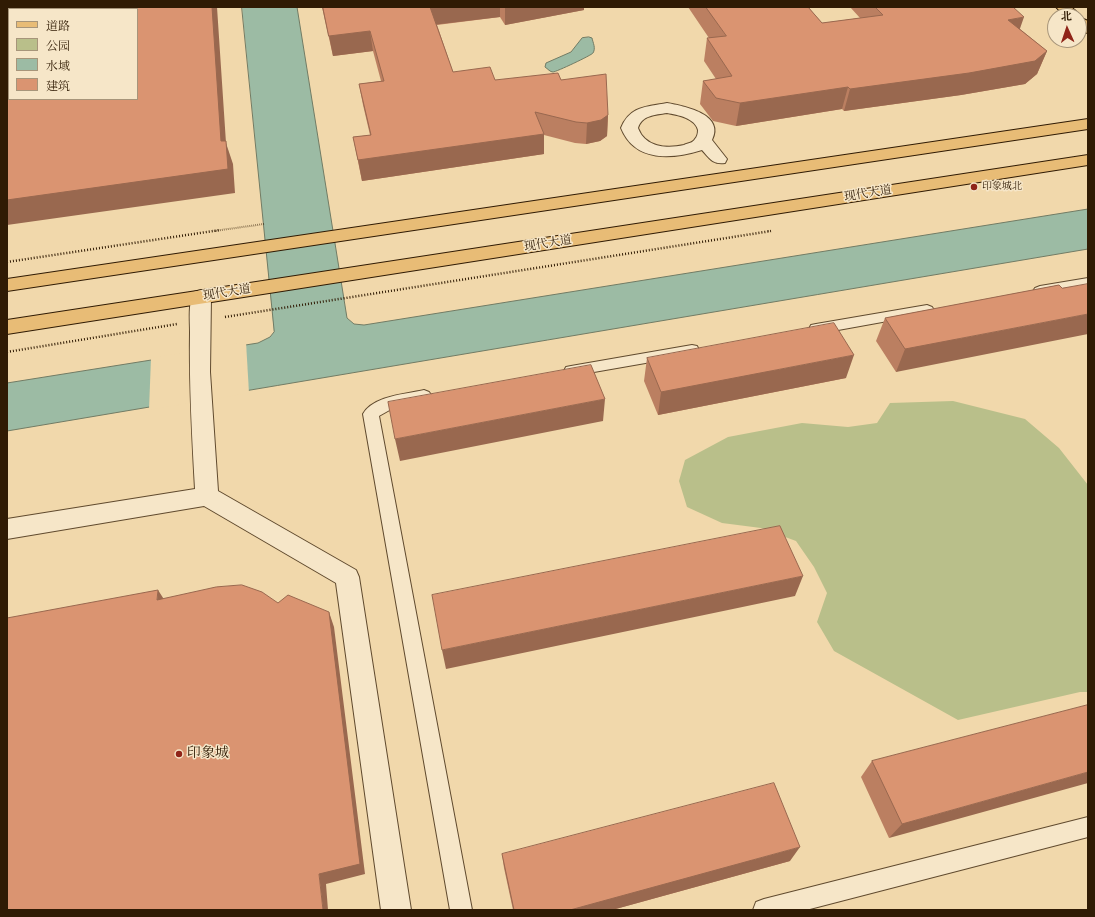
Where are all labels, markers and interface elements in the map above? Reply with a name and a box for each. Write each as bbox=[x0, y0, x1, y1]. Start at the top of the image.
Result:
legend bbox=[8, 8, 138, 100]
north arrow bbox=[1047, 8, 1087, 48]
text: 北 bbox=[1061, 10, 1072, 23]
text: 道路 bbox=[46, 19, 70, 33]
text: 公园 bbox=[46, 39, 70, 53]
text: 水域 bbox=[46, 59, 70, 73]
text: 建筑 bbox=[46, 79, 70, 93]
place label: 印象城北 bbox=[982, 181, 1022, 193]
marker: 印象城北 bbox=[969, 182, 979, 192]
street label: 现代大道 bbox=[843, 183, 893, 205]
street label: 现代大道 bbox=[523, 233, 573, 255]
street label: 现代大道 bbox=[202, 282, 252, 304]
place label: 印象城 bbox=[187, 746, 229, 762]
marker: 印象城 bbox=[174, 749, 184, 759]

